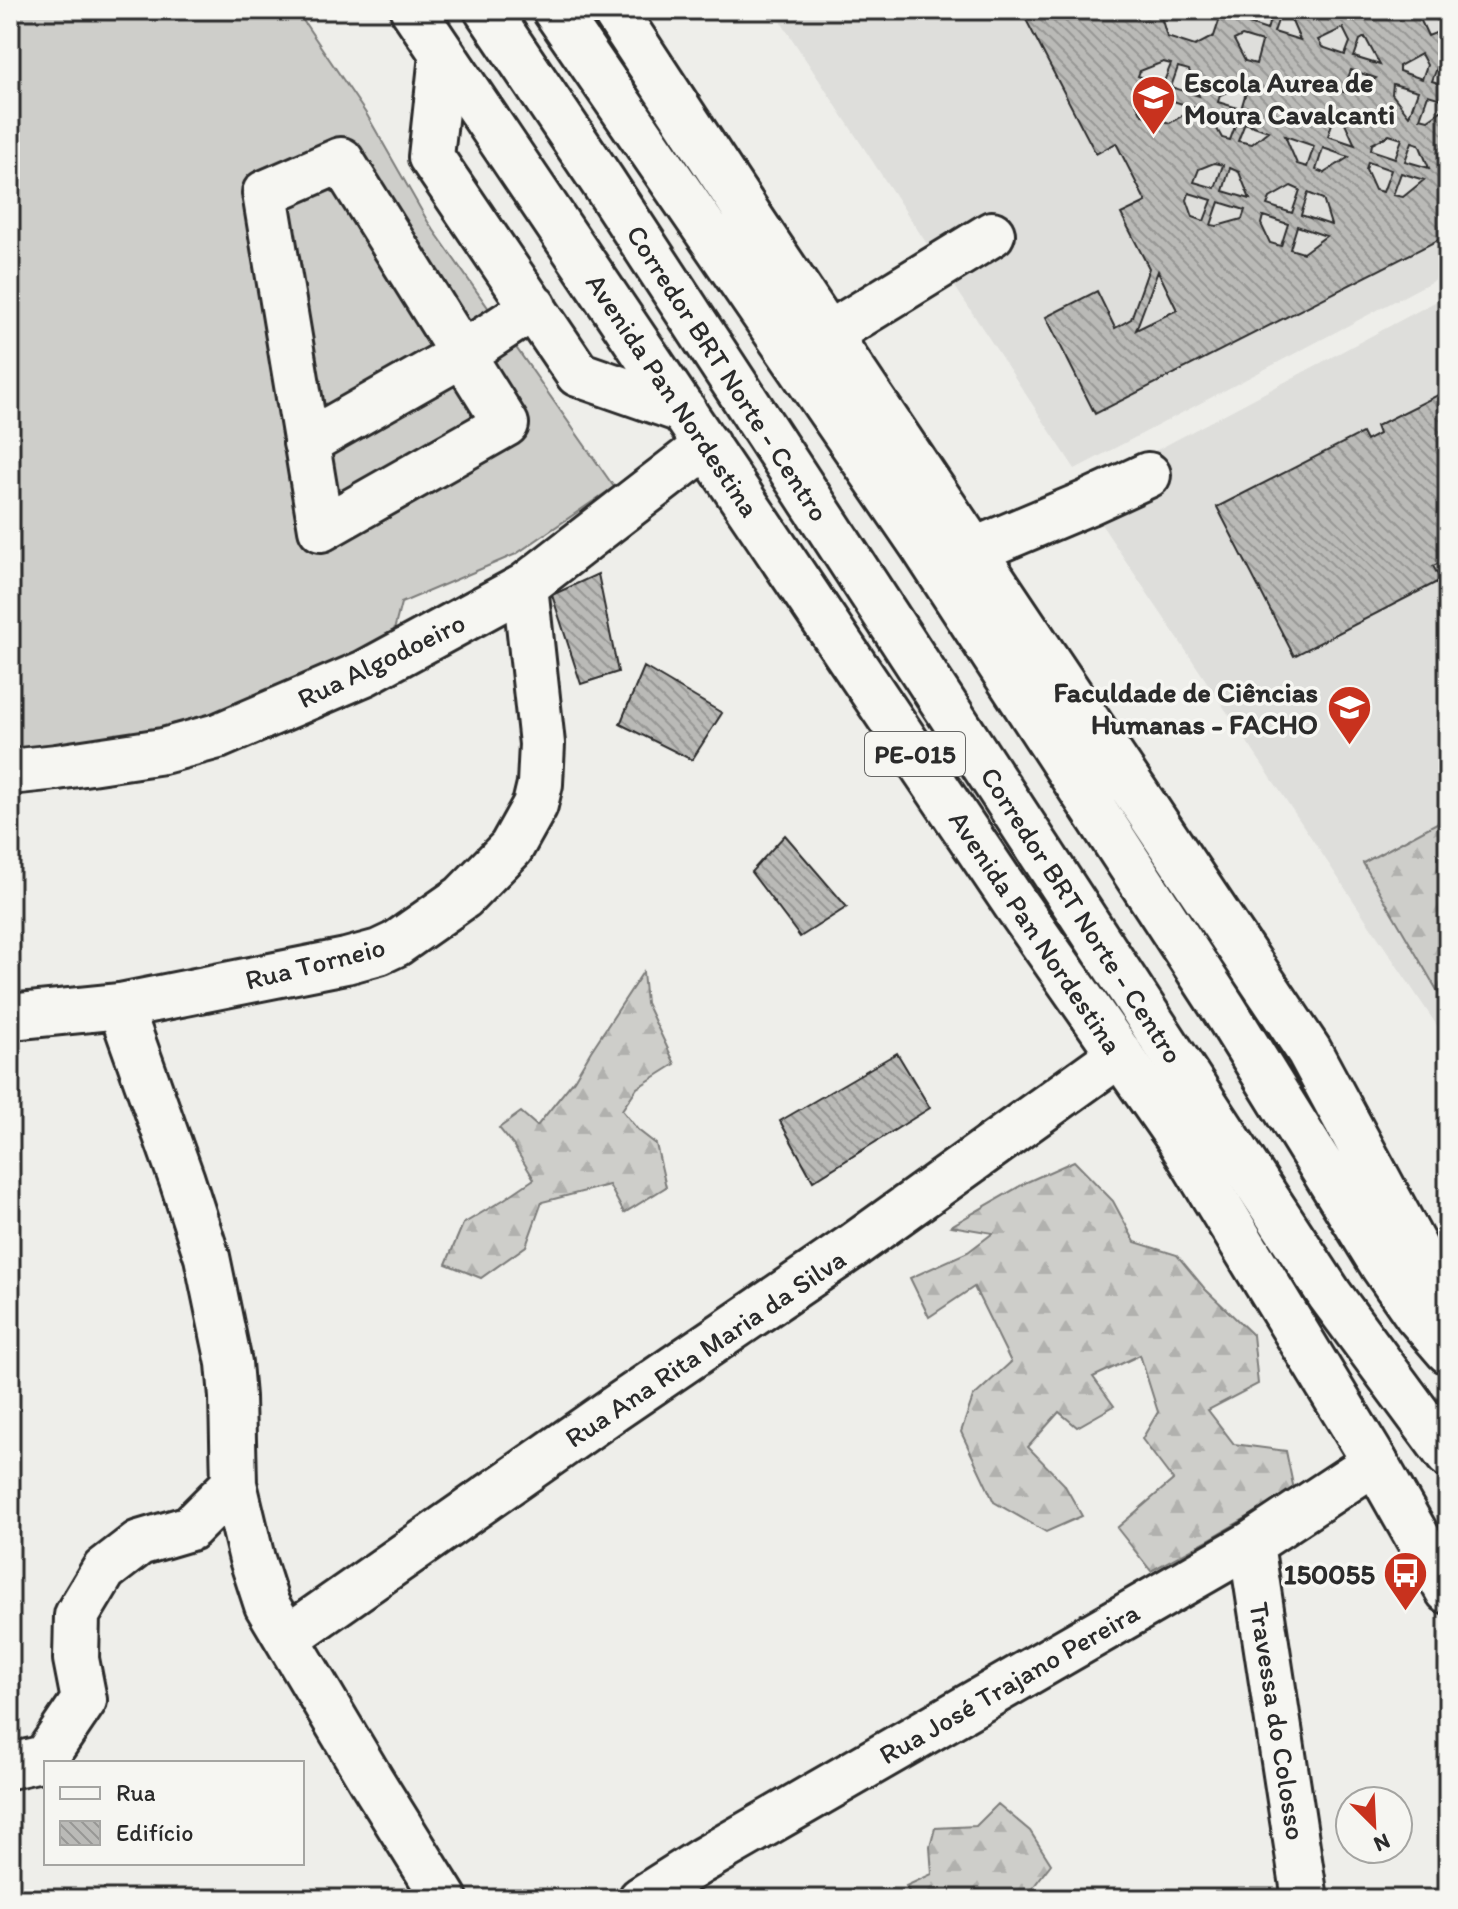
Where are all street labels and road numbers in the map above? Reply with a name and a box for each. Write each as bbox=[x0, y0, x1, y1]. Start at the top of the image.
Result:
street label: Corredor BRT Norte - Centro bbox=[619, 218, 837, 528]
street label: Avenida Pan Nordestina bbox=[579, 267, 767, 523]
street label: Rua Algodoeiro bbox=[292, 605, 470, 715]
road number: PE-015 bbox=[865, 732, 965, 776]
street label: Corredor BRT Norte - Centro bbox=[973, 760, 1191, 1070]
street label: Avenida Pan Nordestina bbox=[942, 804, 1130, 1060]
street label: Rua Torneio bbox=[241, 929, 389, 997]
street label: Rua Ana Rita Maria da Silva bbox=[558, 1241, 852, 1455]
street label: Rua José Trajano Pereira bbox=[873, 1594, 1145, 1771]
street label: Travessa do Colosso bbox=[1242, 1599, 1314, 1843]

